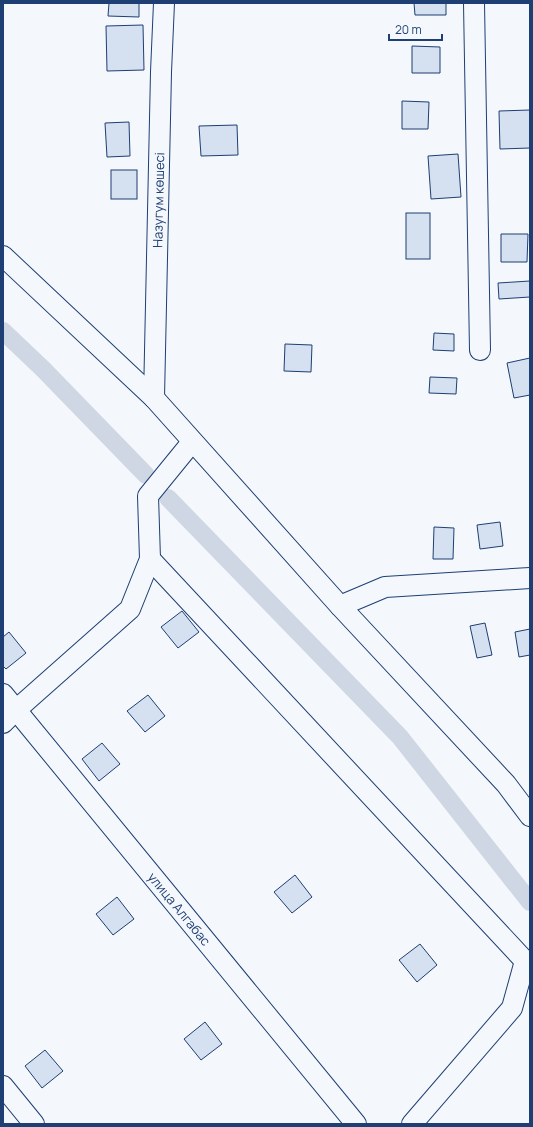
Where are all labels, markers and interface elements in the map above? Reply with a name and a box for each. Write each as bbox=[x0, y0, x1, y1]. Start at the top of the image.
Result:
scale bar bbox=[389, 16, 442, 42]
text: 20 m bbox=[395, 21, 422, 38]
street label: Назугум көшесі bbox=[148, 152, 168, 248]
street label: улица Алгабас bbox=[144, 868, 215, 949]

